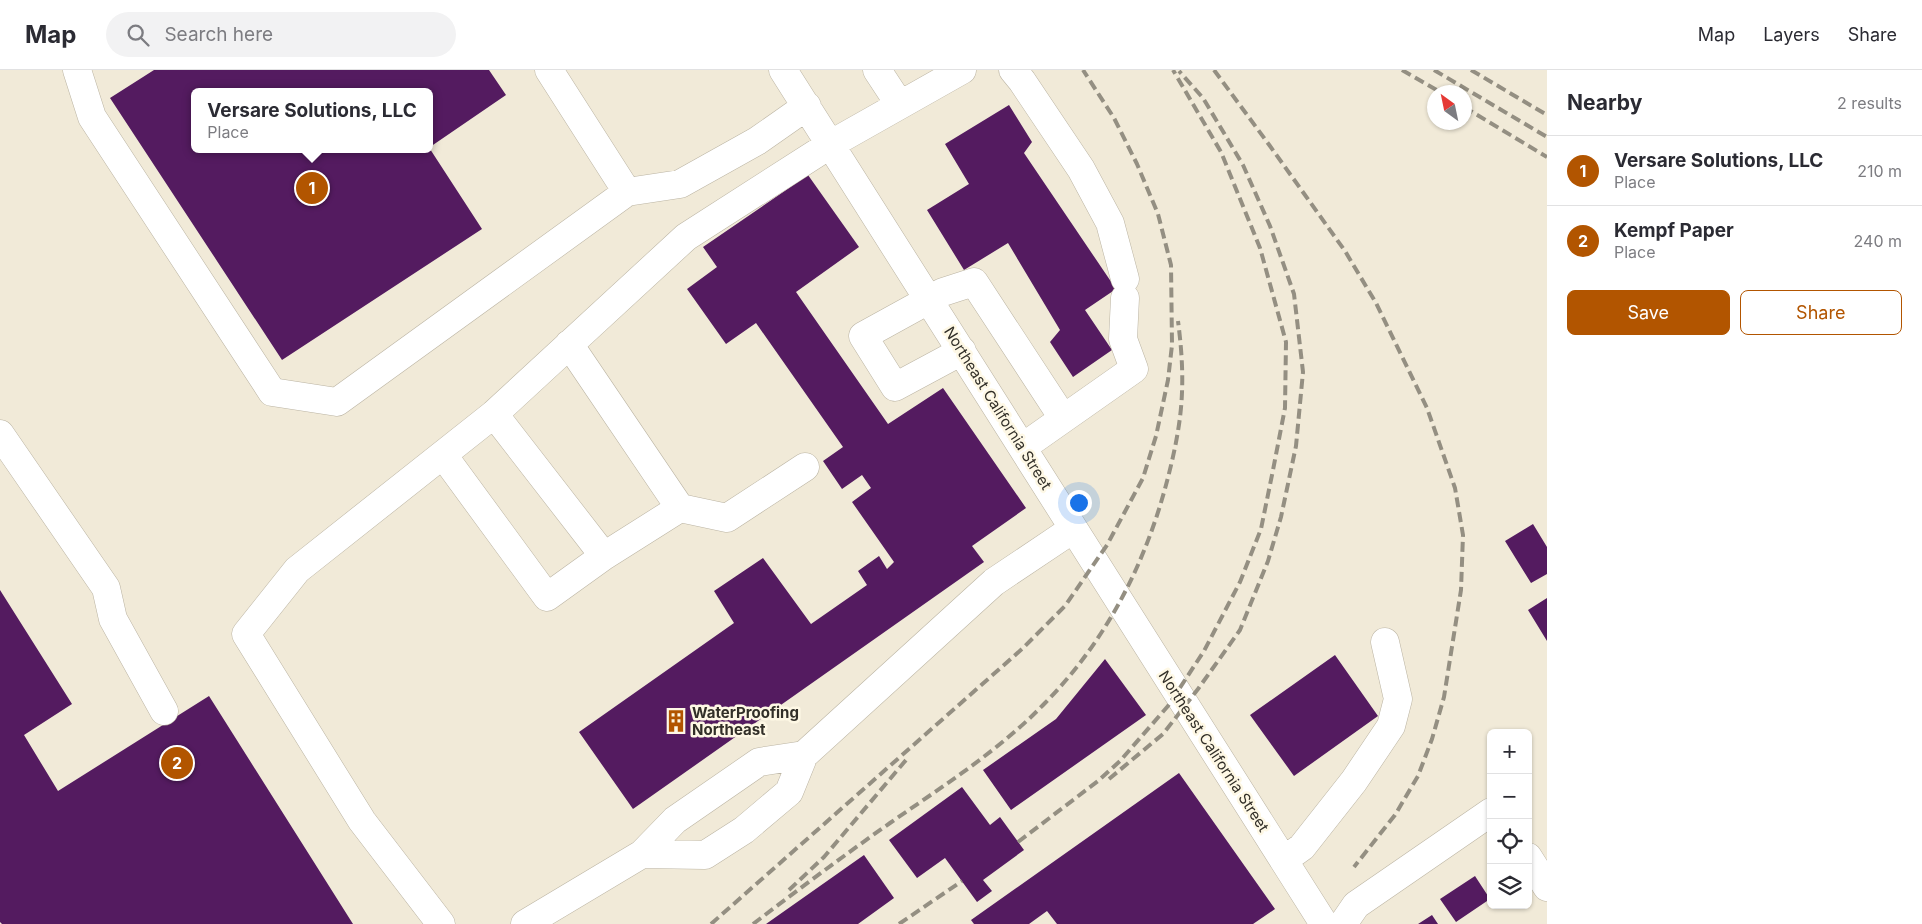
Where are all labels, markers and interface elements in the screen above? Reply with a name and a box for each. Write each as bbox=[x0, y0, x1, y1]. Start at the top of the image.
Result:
search box bbox=[106, 12, 456, 57]
text: Map bbox=[25, 20, 76, 49]
icon: search bbox=[124, 21, 152, 49]
text: Search here bbox=[164, 23, 273, 46]
text: Map bbox=[1698, 24, 1735, 45]
text: Layers bbox=[1763, 24, 1820, 45]
text: Share bbox=[1848, 24, 1897, 45]
north arrow bbox=[1427, 85, 1472, 130]
popup bbox=[191, 88, 433, 153]
text: Nearby bbox=[1567, 90, 1642, 115]
text: 2 results bbox=[1837, 93, 1902, 113]
text: Versare Solutions, LLC bbox=[207, 99, 417, 122]
text: Place bbox=[207, 122, 249, 142]
text: Versare Solutions, LLC bbox=[1614, 149, 1823, 172]
text: 1 bbox=[1580, 161, 1586, 181]
text: 210 m bbox=[1857, 161, 1902, 181]
pin: 1 bbox=[296, 169, 328, 207]
text: Place bbox=[1614, 172, 1656, 192]
text: Kempf Paper bbox=[1614, 219, 1734, 242]
text: 2 bbox=[1578, 231, 1588, 251]
text: 240 m bbox=[1854, 231, 1902, 251]
text: Place bbox=[1614, 242, 1656, 262]
button: Save bbox=[1567, 290, 1730, 335]
button: Share bbox=[1740, 290, 1902, 335]
street label: Northeast California Street bbox=[940, 323, 1056, 493]
your location bbox=[1066, 490, 1092, 516]
street label: Northeast California Street bbox=[1155, 667, 1273, 835]
place label: WaterProofing Northeast bbox=[692, 703, 799, 739]
building icon: WaterProofing Northeast bbox=[663, 708, 689, 734]
map controls bbox=[1487, 729, 1532, 909]
button: + bbox=[1487, 729, 1532, 774]
pin: 2 bbox=[161, 744, 193, 782]
button: − bbox=[1487, 774, 1532, 819]
button: locate bbox=[1487, 819, 1532, 864]
button: layers bbox=[1487, 864, 1532, 909]

